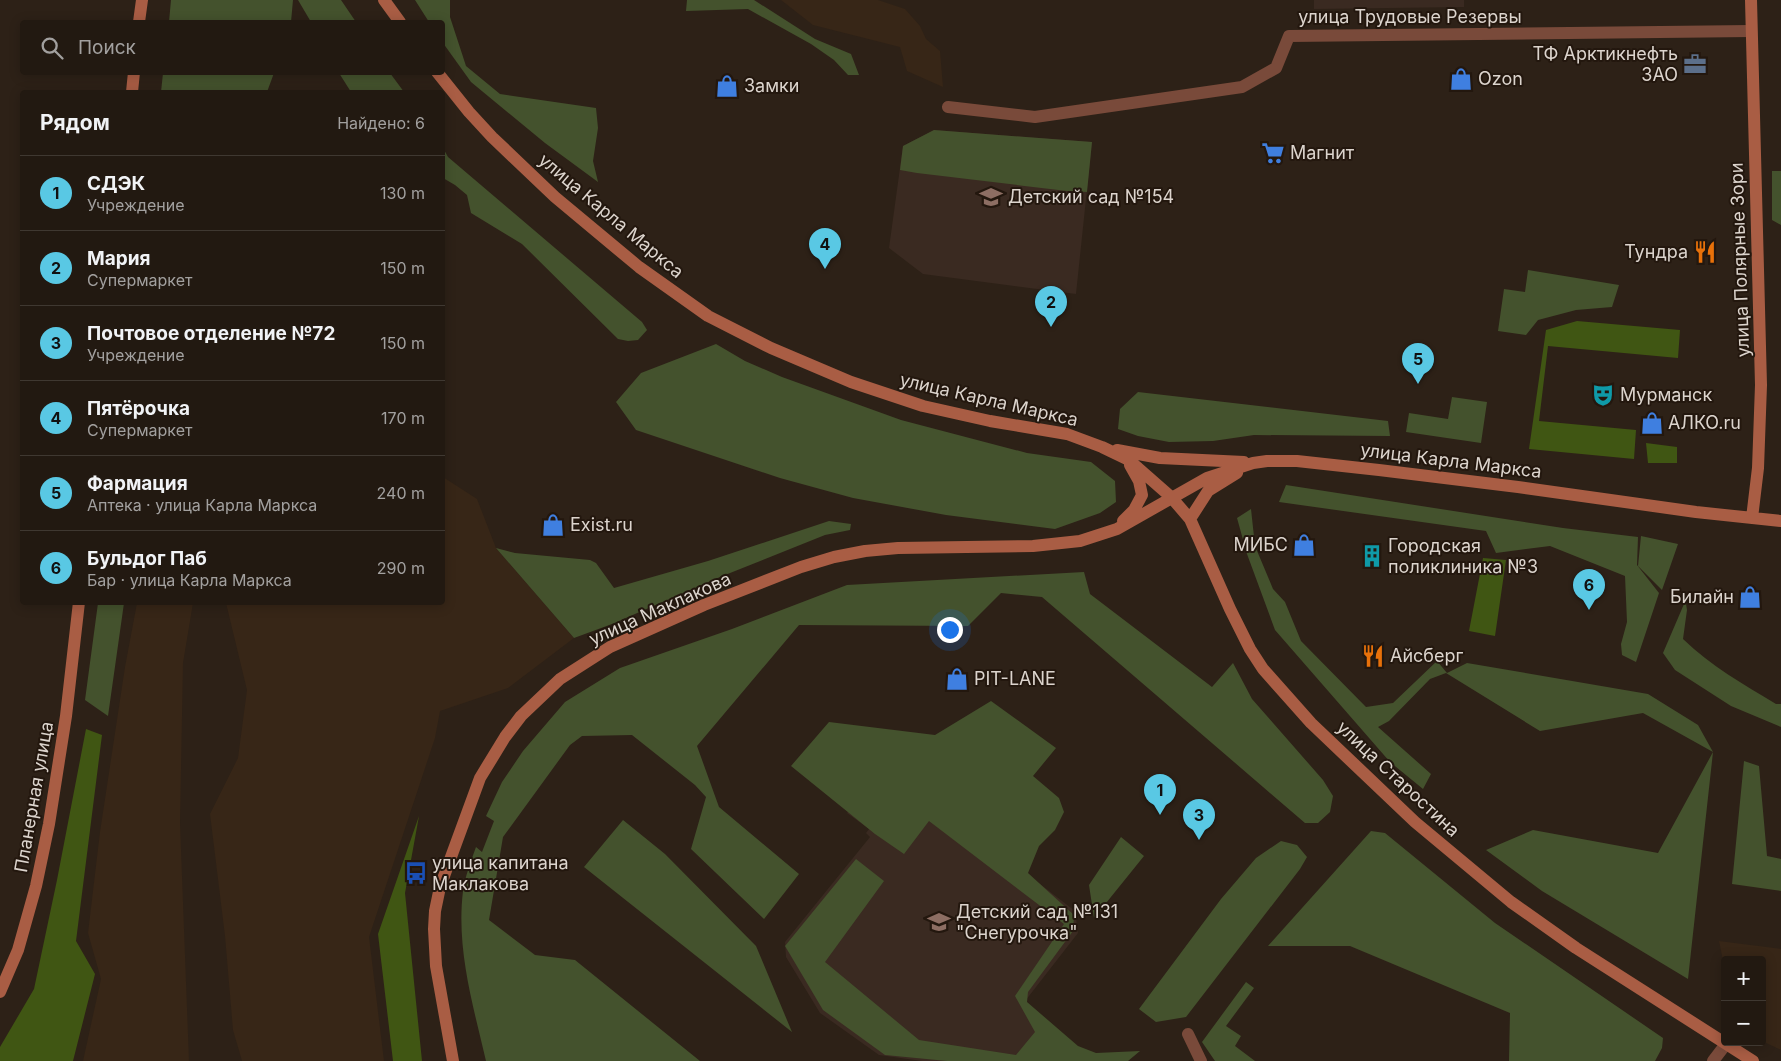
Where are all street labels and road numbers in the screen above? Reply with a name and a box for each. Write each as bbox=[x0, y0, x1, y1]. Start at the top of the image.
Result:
street label: улица Трудовые Резервы bbox=[1298, 6, 1522, 27]
street label: улица Карла Маркса bbox=[535, 149, 688, 282]
street label: улица Полярные Зори bbox=[1726, 162, 1753, 358]
street label: улица Карла Маркса bbox=[898, 369, 1080, 430]
street label: улица Карла Маркса bbox=[1359, 439, 1543, 482]
street label: улица Маклакова bbox=[586, 568, 734, 649]
street label: улица Старостина bbox=[1333, 716, 1464, 841]
street label: Планерная улица bbox=[10, 720, 57, 874]

